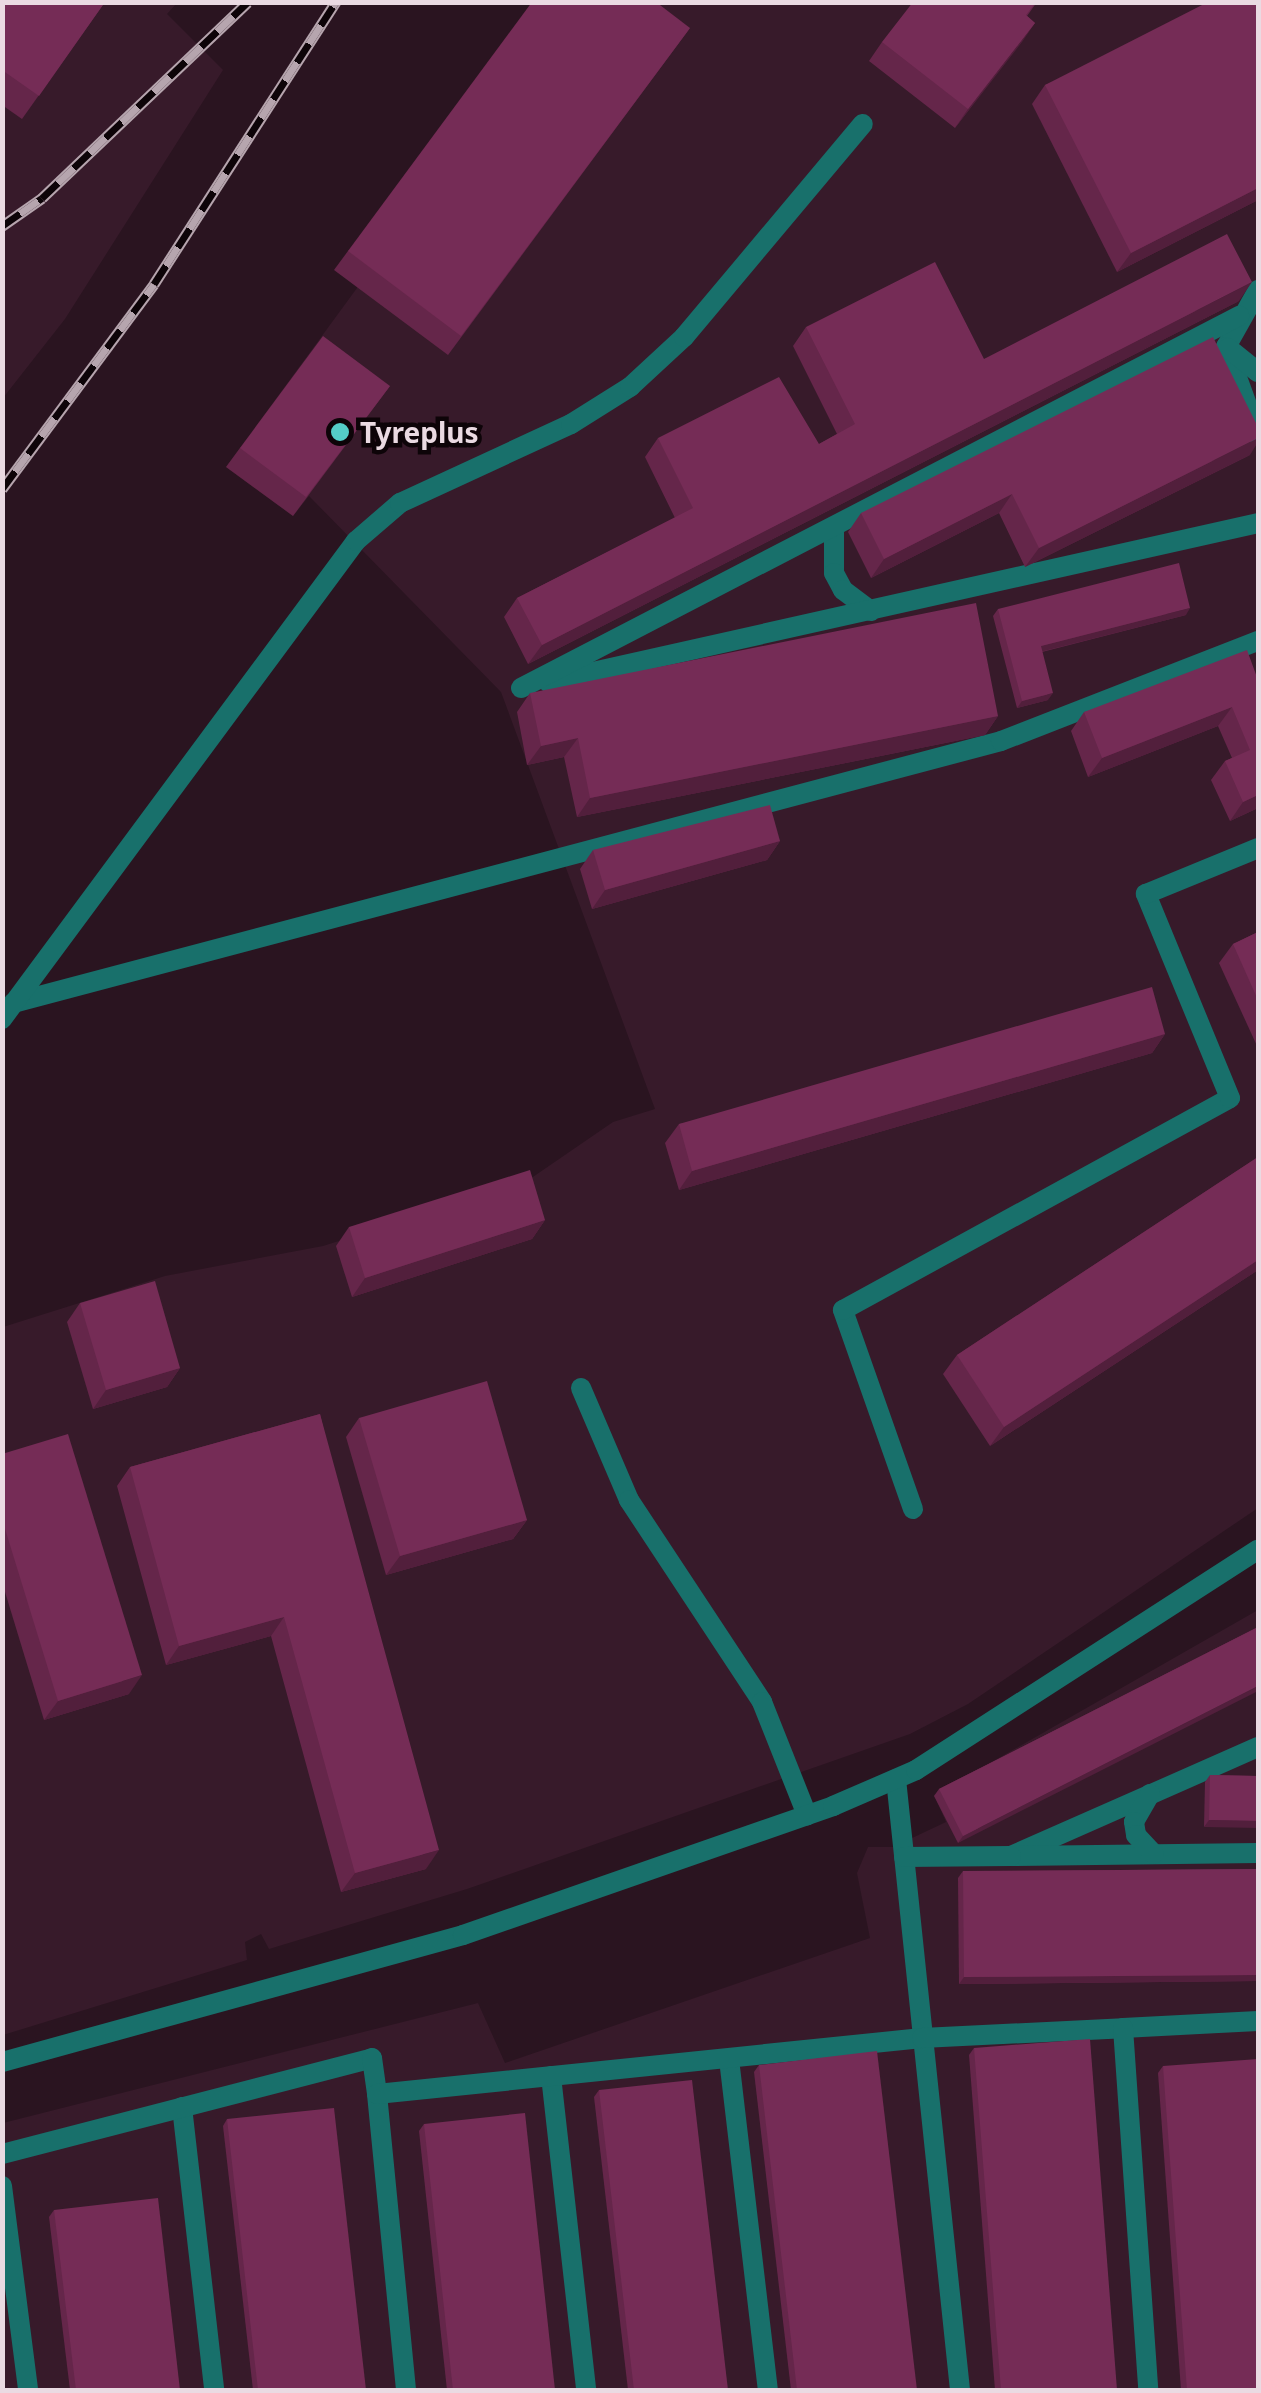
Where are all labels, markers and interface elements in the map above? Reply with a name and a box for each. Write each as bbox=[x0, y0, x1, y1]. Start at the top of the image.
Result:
place label: Tyreplus bbox=[360, 415, 479, 449]
marker: Tyreplus bbox=[329, 421, 351, 443]

